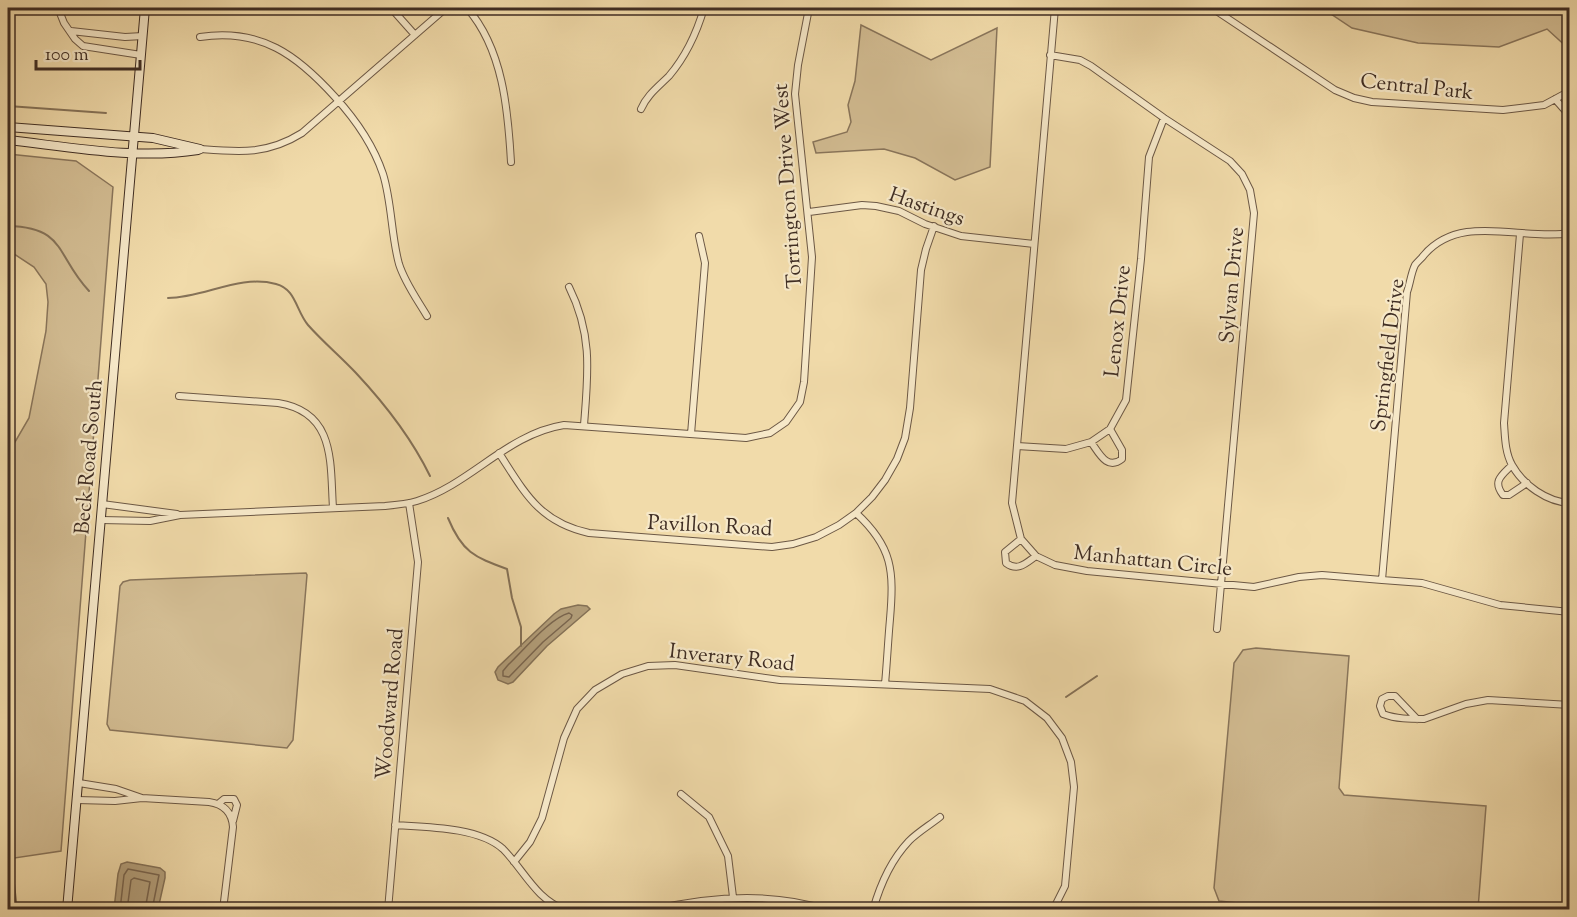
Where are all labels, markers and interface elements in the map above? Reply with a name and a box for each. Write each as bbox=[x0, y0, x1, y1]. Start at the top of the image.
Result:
scale bar bbox=[36, 33, 140, 71]
text: 100 m bbox=[45, 43, 89, 69]
street label: Central Park bbox=[1359, 67, 1475, 109]
street label: Torrington Drive West bbox=[767, 82, 811, 289]
street label: Hastings bbox=[884, 181, 968, 235]
street label: Sylvan Drive bbox=[1213, 226, 1253, 345]
street label: Lenox Drive bbox=[1098, 264, 1140, 379]
street label: Springfield Drive bbox=[1365, 277, 1413, 434]
street label: Beck Road South bbox=[68, 378, 112, 536]
street label: Pavillon Road bbox=[647, 509, 773, 545]
street label: Manhattan Circle bbox=[1072, 539, 1234, 585]
street label: Woodward Road bbox=[369, 627, 413, 781]
street label: Inverary Road bbox=[667, 637, 796, 681]

